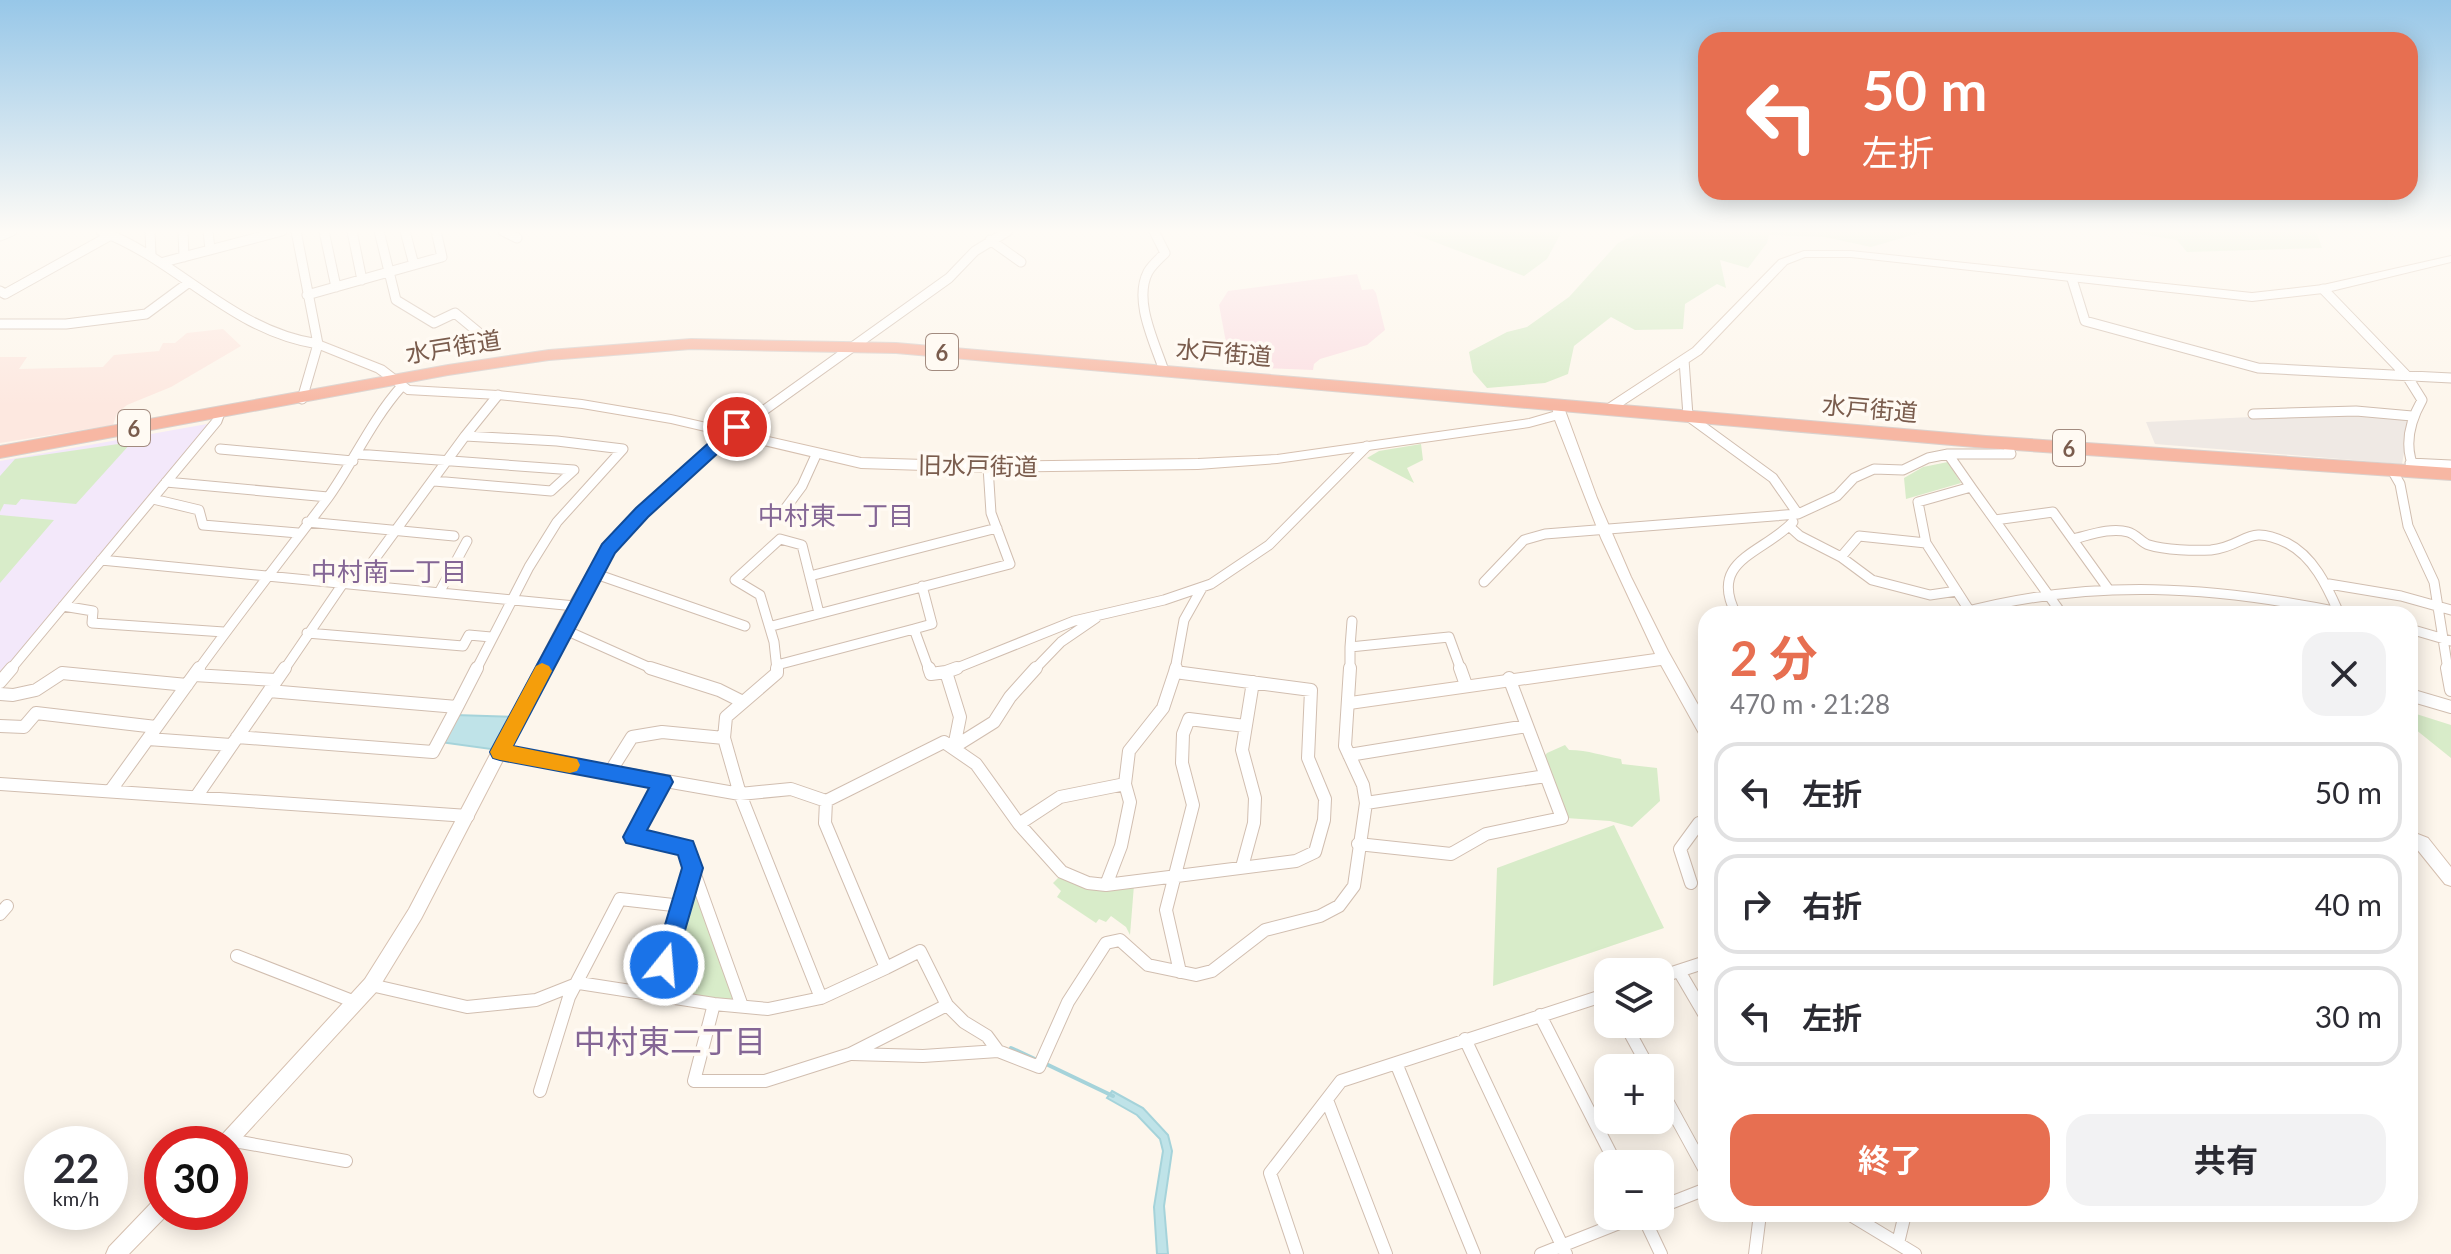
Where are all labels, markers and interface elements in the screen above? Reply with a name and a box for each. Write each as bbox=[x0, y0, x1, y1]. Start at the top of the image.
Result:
text: 50 m bbox=[1862, 56, 1987, 123]
icon: left bbox=[1730, 64, 1834, 168]
text: 左折 bbox=[1862, 130, 1934, 174]
street label: 水戸街道 bbox=[403, 324, 503, 368]
street label: 水戸街道 bbox=[1175, 333, 1273, 371]
road number: 6 bbox=[926, 334, 958, 370]
street label: 水戸街道 bbox=[1821, 389, 1919, 427]
pin bbox=[703, 393, 771, 461]
icon: arrive bbox=[715, 405, 759, 449]
road number: 6 bbox=[118, 410, 150, 446]
road number: 6 bbox=[2053, 430, 2085, 466]
street label: 旧水戸街道 bbox=[918, 449, 1038, 481]
district label: 中村東一丁目 bbox=[758, 499, 914, 531]
district label: 中村南一丁目 bbox=[311, 555, 467, 587]
text: 2 分 bbox=[1730, 629, 1818, 686]
button: close bbox=[2302, 632, 2386, 716]
text: 470 m · 21:28 bbox=[1730, 688, 1890, 720]
icon: left bbox=[1734, 770, 1778, 814]
text: 50 m bbox=[2315, 774, 2382, 810]
text: 左折 bbox=[1802, 775, 1862, 811]
icon: right bbox=[1734, 882, 1778, 926]
text: 40 m bbox=[2315, 886, 2382, 922]
text: 右折 bbox=[1802, 887, 1862, 923]
position arrow bbox=[622, 923, 706, 1007]
map controls bbox=[1594, 958, 1674, 1230]
button: layers bbox=[1594, 958, 1674, 1038]
icon: left bbox=[1734, 994, 1778, 1038]
text: 30 m bbox=[2315, 998, 2382, 1034]
text: 左折 bbox=[1802, 999, 1862, 1035]
district label: 中村東二丁目 bbox=[574, 1021, 766, 1060]
button: + bbox=[1594, 1054, 1674, 1134]
button: 終了 bbox=[1730, 1114, 2050, 1206]
button: 共有 bbox=[2066, 1114, 2386, 1206]
speed limit sign: 30 bbox=[144, 1126, 248, 1230]
text: 22 bbox=[53, 1144, 99, 1192]
button: − bbox=[1594, 1150, 1674, 1230]
text: km/h bbox=[53, 1186, 99, 1210]

